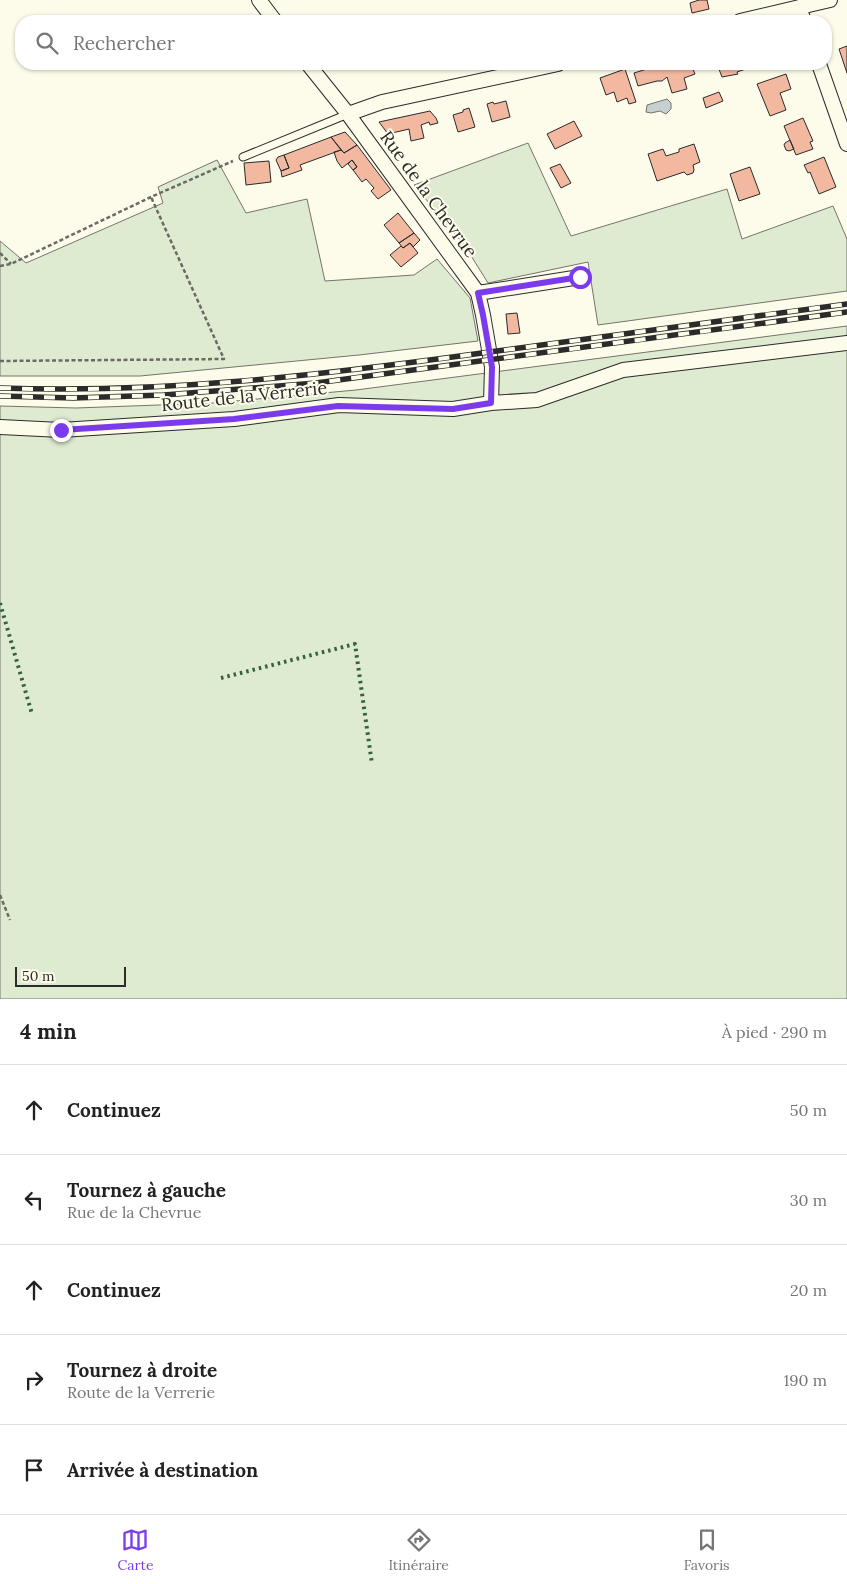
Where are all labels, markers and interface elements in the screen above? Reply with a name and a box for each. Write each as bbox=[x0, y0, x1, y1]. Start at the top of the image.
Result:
search box bbox=[15, 15, 832, 70]
icon: search bbox=[33, 29, 61, 57]
text: Rechercher bbox=[73, 31, 175, 55]
street label: Rue de la Chevrue bbox=[375, 126, 483, 262]
route start bbox=[569, 266, 592, 289]
street label: Route de la Verrerie bbox=[160, 376, 328, 416]
route end bbox=[50, 419, 73, 442]
scale bar bbox=[15, 964, 126, 987]
text: 50 m bbox=[22, 967, 55, 985]
text: 4 min bbox=[20, 1018, 77, 1045]
text: À pied · 290 m bbox=[722, 1022, 827, 1042]
icon: ahead bbox=[20, 1096, 48, 1124]
text: Continuez bbox=[67, 1098, 161, 1122]
text: 50 m bbox=[790, 1100, 827, 1120]
text: Tournez à gauche bbox=[67, 1178, 226, 1202]
icon: left bbox=[20, 1186, 48, 1214]
text: 30 m bbox=[790, 1190, 827, 1210]
text: Rue de la Chevrue bbox=[67, 1202, 201, 1222]
icon: ahead bbox=[20, 1276, 48, 1304]
text: Continuez bbox=[67, 1278, 161, 1302]
text: 20 m bbox=[790, 1280, 827, 1300]
text: Tournez à droite bbox=[67, 1358, 217, 1382]
icon: right bbox=[20, 1366, 48, 1394]
text: 190 m bbox=[783, 1370, 827, 1390]
text: Route de la Verrerie bbox=[67, 1382, 215, 1402]
icon: arrive bbox=[20, 1456, 48, 1484]
text: Arrivée à destination bbox=[67, 1458, 258, 1482]
tab: Carte bbox=[117, 1526, 154, 1574]
tab: Itinéraire bbox=[388, 1526, 449, 1574]
tab: Favoris bbox=[684, 1526, 730, 1574]

